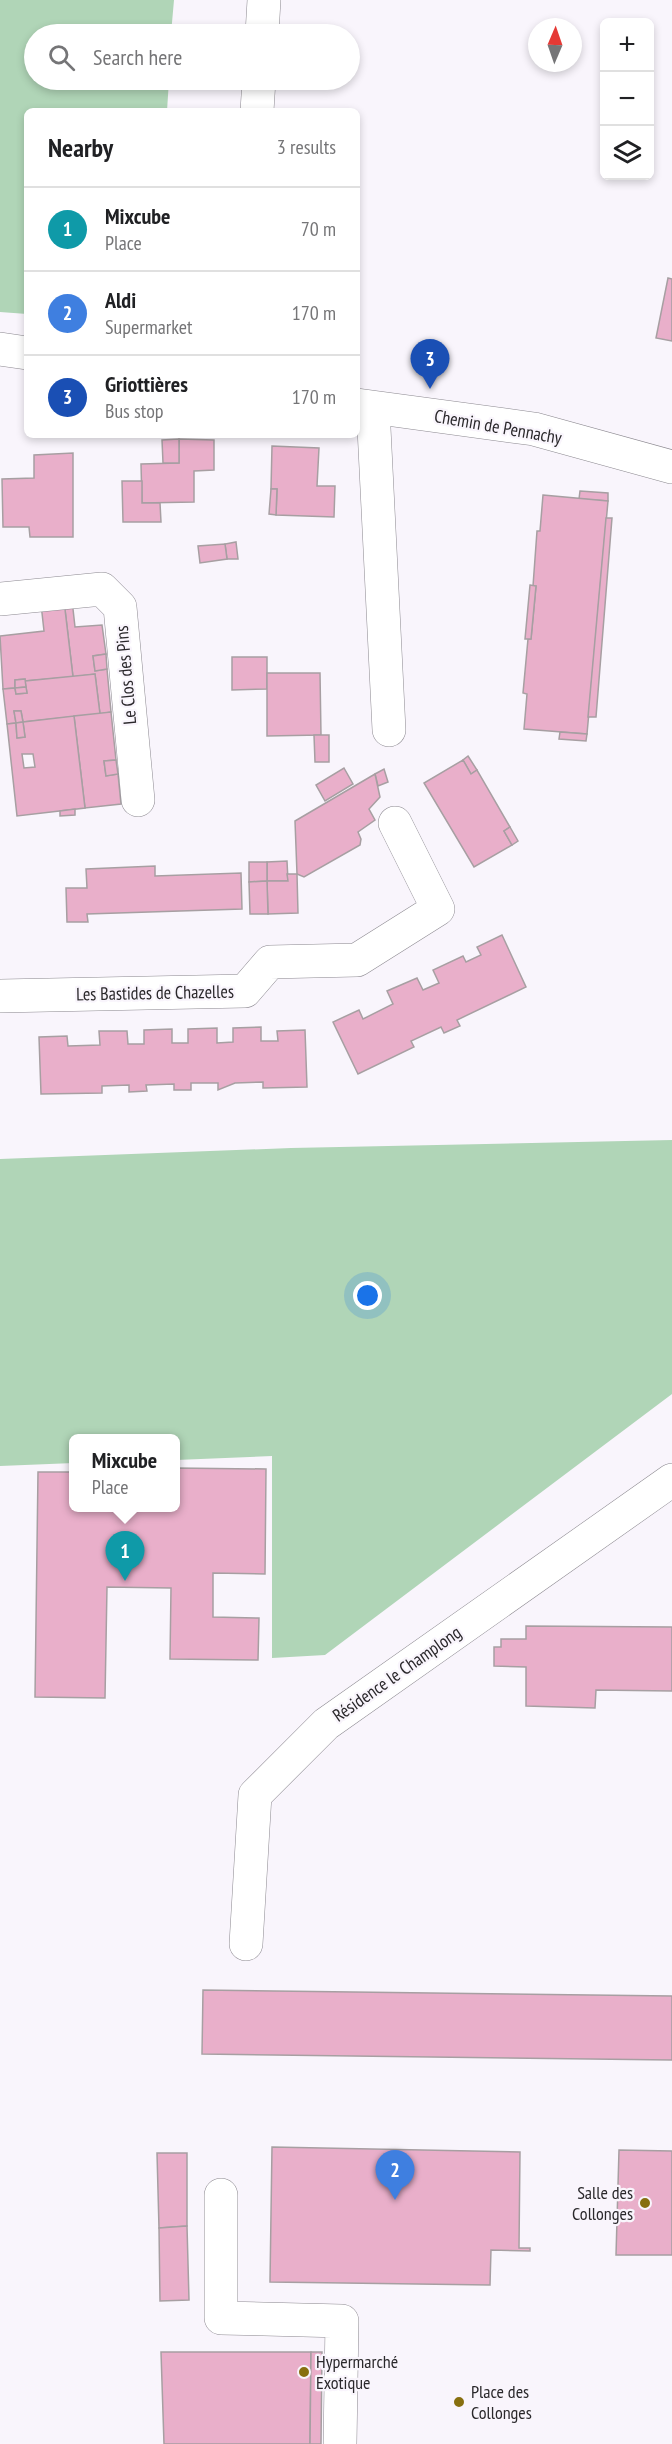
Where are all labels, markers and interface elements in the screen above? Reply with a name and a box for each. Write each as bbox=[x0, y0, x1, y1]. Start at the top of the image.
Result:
north arrow bbox=[528, 18, 582, 72]
map controls bbox=[600, 18, 654, 180]
button: + bbox=[600, 18, 654, 72]
search box bbox=[24, 24, 360, 90]
icon: search bbox=[45, 41, 78, 74]
text: Search here bbox=[93, 43, 182, 71]
button: − bbox=[600, 72, 654, 126]
button: layers bbox=[600, 126, 654, 180]
text: Nearby bbox=[48, 131, 113, 164]
text: 3 results bbox=[277, 134, 336, 160]
text: Mixcube bbox=[105, 202, 170, 230]
text: 1 bbox=[63, 216, 72, 242]
text: 70 m bbox=[301, 216, 336, 242]
text: Place bbox=[105, 230, 142, 256]
text: Aldi bbox=[105, 286, 136, 314]
text: 2 bbox=[63, 300, 72, 326]
text: 170 m bbox=[292, 300, 336, 326]
text: Supermarket bbox=[105, 314, 193, 340]
pin: 3 bbox=[410, 340, 450, 389]
text: Griottières bbox=[105, 370, 188, 398]
text: 3 bbox=[63, 384, 72, 410]
text: 170 m bbox=[292, 384, 336, 410]
text: Bus stop bbox=[105, 398, 164, 424]
street label: Chemin de Pennachy bbox=[433, 404, 564, 449]
street label: Le Clos des Pins bbox=[110, 625, 141, 725]
street label: Les Bastides de Chazelles bbox=[76, 980, 234, 1005]
your location bbox=[353, 1281, 382, 1310]
popup bbox=[69, 1434, 180, 1512]
text: Mixcube bbox=[92, 1446, 157, 1474]
text: Place bbox=[92, 1474, 129, 1500]
pin: 1 bbox=[106, 1532, 144, 1581]
street label: Résidence le Champlong bbox=[328, 1621, 466, 1727]
pin: 2 bbox=[376, 2150, 414, 2200]
place label: Salle des Collonges bbox=[572, 2181, 633, 2225]
marker: Salle des Collonges bbox=[638, 2196, 652, 2210]
place label: Hypermarché Exotique bbox=[316, 2350, 398, 2394]
marker: Hypermarché Exotique bbox=[297, 2365, 311, 2379]
place label: Place des Collonges bbox=[471, 2380, 532, 2424]
marker: Place des Collonges bbox=[452, 2395, 466, 2409]

